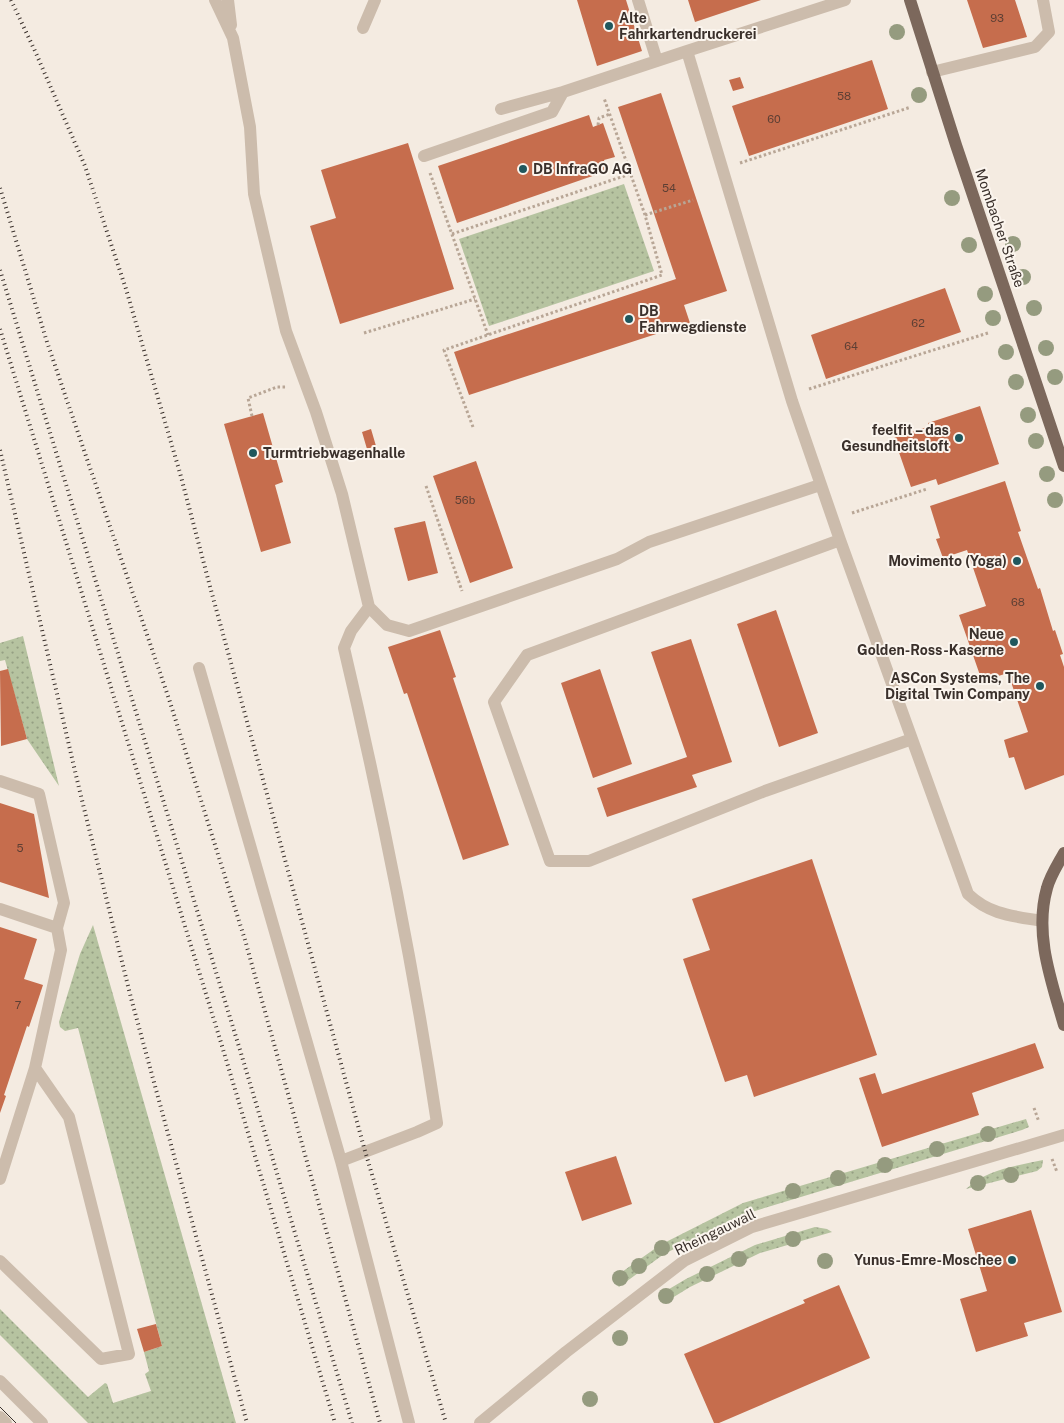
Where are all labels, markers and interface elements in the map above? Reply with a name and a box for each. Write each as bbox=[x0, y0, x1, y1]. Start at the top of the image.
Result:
place label: Alte Fahrkartendruckerei bbox=[619, 10, 757, 42]
house number: 93 bbox=[990, 12, 1004, 24]
marker: Alte Fahrkartendruckerei bbox=[603, 20, 615, 32]
house number: 58 bbox=[837, 90, 851, 102]
house number: 60 bbox=[767, 113, 781, 125]
place label: DB InfraGO AG bbox=[533, 161, 632, 177]
marker: DB InfraGO AG bbox=[517, 163, 529, 175]
street label: Mombacher Straße bbox=[972, 167, 1028, 289]
house number: 54 bbox=[662, 182, 676, 194]
place label: DB Fahrwegdienste bbox=[639, 303, 747, 335]
marker: DB Fahrwegdienste bbox=[623, 313, 635, 325]
house number: 62 bbox=[911, 317, 925, 329]
house number: 64 bbox=[844, 340, 858, 352]
place label: feelfit – das Gesundheitsloft bbox=[841, 422, 949, 454]
marker: feelfit – das Gesundheitsloft bbox=[953, 432, 965, 444]
place label: Turmtriebwagenhalle bbox=[263, 445, 405, 461]
marker: Turmtriebwagenhalle bbox=[247, 447, 259, 459]
house number: 56b bbox=[455, 494, 476, 506]
place label: Movimento (Yoga) bbox=[888, 553, 1007, 569]
marker: Movimento (Yoga) bbox=[1011, 555, 1023, 567]
house number: 68 bbox=[1011, 596, 1025, 608]
place label: Neue Golden-Ross-Kaserne bbox=[857, 626, 1004, 658]
marker: Neue Golden-Ross-Kaserne bbox=[1008, 636, 1020, 648]
place label: ASCon Systems, The Digital Twin Company bbox=[885, 670, 1030, 702]
marker: ASCon Systems, The Digital Twin Company bbox=[1034, 680, 1046, 692]
house number: 5 bbox=[16, 842, 24, 854]
house number: 7 bbox=[15, 999, 22, 1011]
street label: Rheingauwall bbox=[672, 1205, 758, 1259]
place label: Yunus-Emre-Moschee bbox=[854, 1252, 1002, 1268]
marker: Yunus-Emre-Moschee bbox=[1006, 1254, 1018, 1266]

